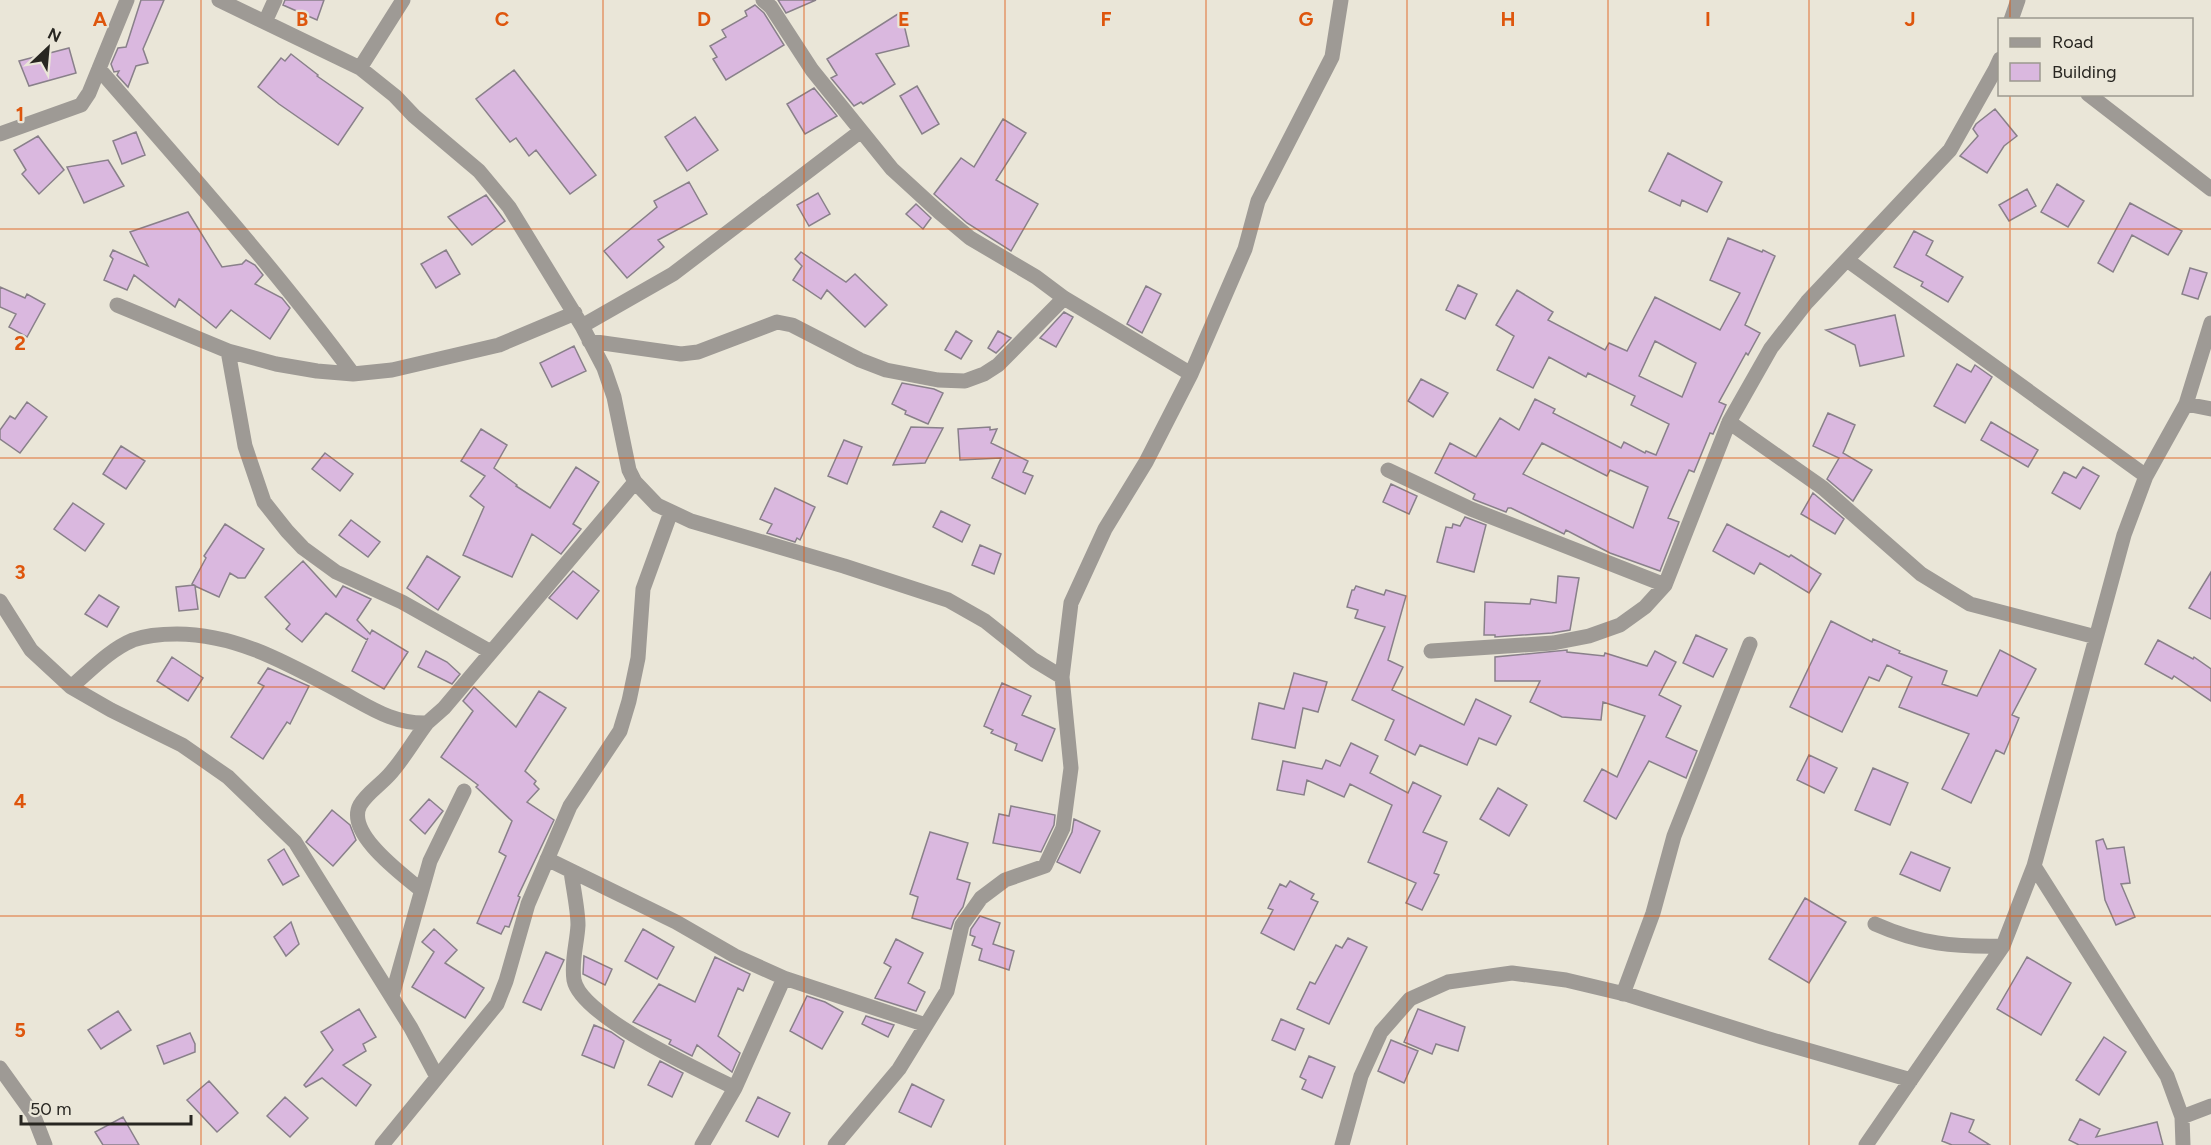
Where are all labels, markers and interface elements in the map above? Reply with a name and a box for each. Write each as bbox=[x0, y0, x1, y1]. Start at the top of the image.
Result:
text: A bbox=[93, 7, 108, 31]
text: B bbox=[296, 7, 308, 31]
text: C bbox=[495, 7, 509, 31]
text: D bbox=[697, 7, 711, 31]
text: E bbox=[898, 7, 910, 31]
text: F bbox=[1100, 7, 1112, 31]
text: G bbox=[1299, 7, 1314, 31]
text: H bbox=[1501, 7, 1516, 31]
text: I bbox=[1705, 7, 1711, 31]
text: J bbox=[1904, 7, 1916, 31]
north arrow bbox=[18, 18, 78, 78]
legend bbox=[1998, 18, 2193, 96]
text: N bbox=[45, 24, 64, 46]
text: Road bbox=[2052, 31, 2093, 53]
text: Building bbox=[2052, 61, 2117, 83]
text: 1 bbox=[16, 102, 24, 126]
text: 2 bbox=[14, 331, 26, 355]
text: 3 bbox=[14, 560, 26, 584]
text: 4 bbox=[14, 789, 27, 813]
text: 5 bbox=[14, 1018, 26, 1042]
scale bar bbox=[21, 1088, 190, 1126]
text: 50 m bbox=[30, 1098, 72, 1120]

